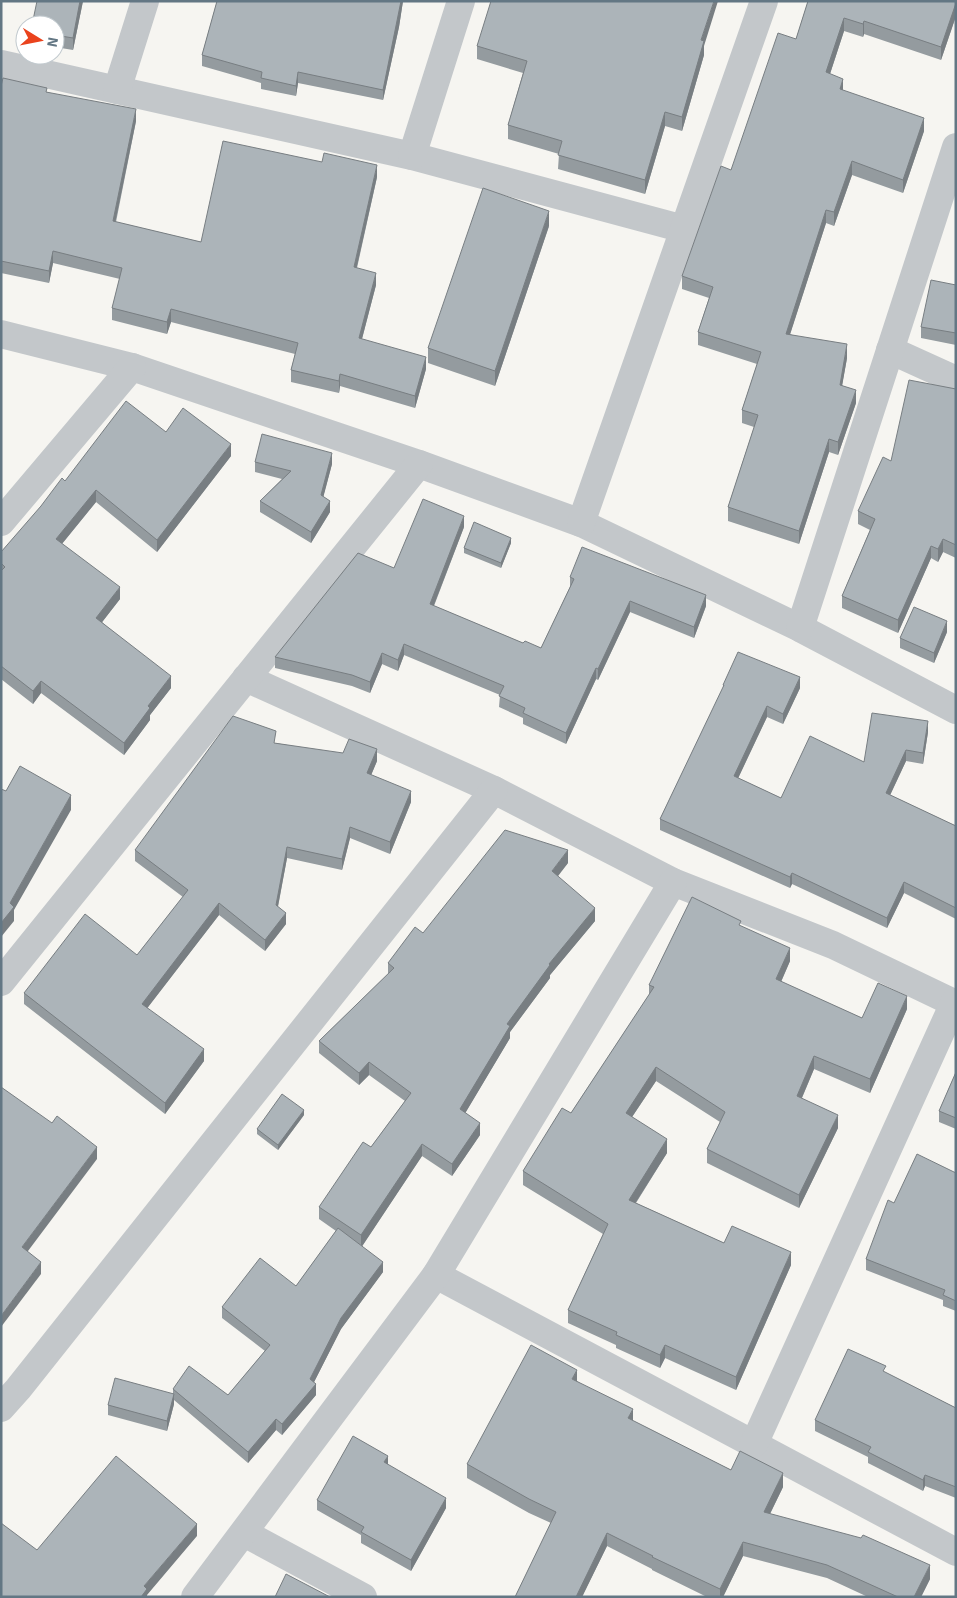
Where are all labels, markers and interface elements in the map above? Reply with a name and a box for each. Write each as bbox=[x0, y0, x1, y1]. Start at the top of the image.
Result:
north arrow bbox=[15, 15, 65, 65]
text: N bbox=[43, 36, 62, 48]

